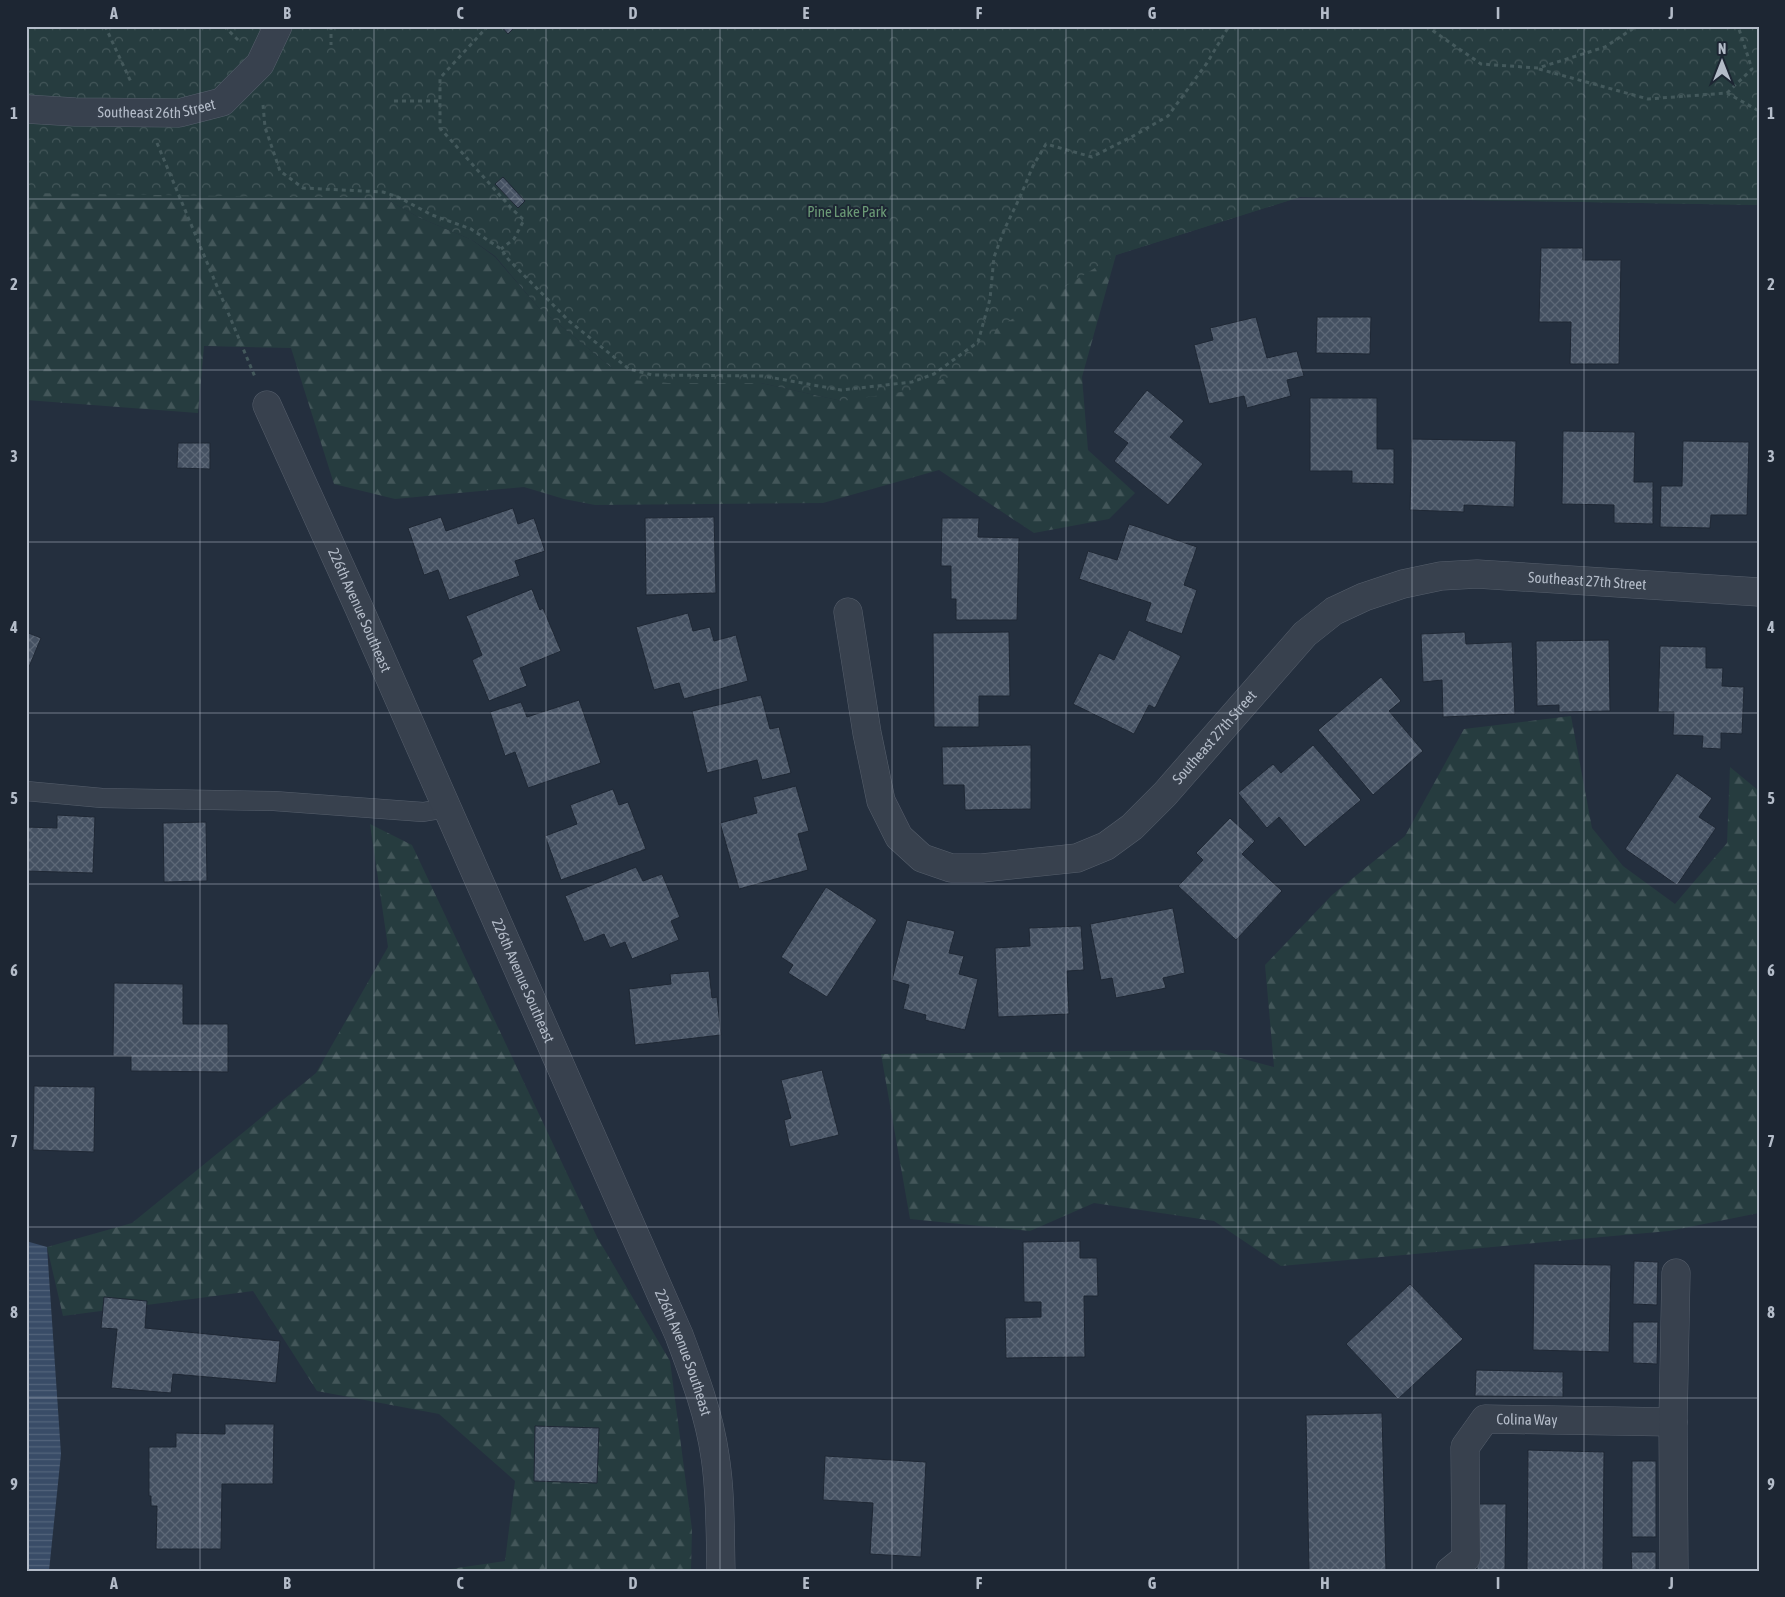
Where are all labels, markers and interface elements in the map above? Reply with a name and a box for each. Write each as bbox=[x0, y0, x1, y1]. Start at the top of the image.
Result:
text: A bbox=[109, 4, 118, 22]
text: B bbox=[283, 4, 291, 22]
text: C bbox=[456, 4, 464, 22]
text: D bbox=[629, 4, 638, 22]
text: E bbox=[803, 4, 810, 22]
text: F bbox=[976, 4, 983, 22]
text: G bbox=[1148, 4, 1157, 22]
text: H bbox=[1320, 4, 1330, 22]
text: I bbox=[1496, 4, 1500, 22]
text: J bbox=[1667, 4, 1674, 22]
north arrow bbox=[1698, 38, 1748, 88]
text: N bbox=[1718, 41, 1726, 57]
street label: Southeast 26th Street bbox=[98, 95, 217, 121]
text: 1 bbox=[10, 104, 18, 122]
text: 1 bbox=[1767, 104, 1775, 122]
park label: Pine Lake Park bbox=[807, 203, 887, 220]
text: 2 bbox=[10, 275, 18, 293]
text: 2 bbox=[1767, 275, 1775, 293]
text: 3 bbox=[10, 447, 18, 465]
text: 3 bbox=[1767, 447, 1775, 465]
street label: 226th Avenue Southeast bbox=[325, 545, 395, 675]
street label: Southeast 27th Street bbox=[1528, 568, 1647, 593]
text: 4 bbox=[9, 618, 18, 636]
text: 4 bbox=[1766, 618, 1775, 636]
street label: Southeast 27th Street bbox=[1169, 687, 1260, 787]
text: 5 bbox=[10, 789, 18, 807]
text: 5 bbox=[1767, 789, 1775, 807]
street label: 226th Avenue Southeast bbox=[489, 916, 558, 1045]
text: 6 bbox=[10, 961, 18, 979]
text: 6 bbox=[1767, 961, 1775, 979]
text: 7 bbox=[10, 1132, 18, 1150]
text: 7 bbox=[1767, 1132, 1775, 1150]
street label: 226th Avenue Southeast bbox=[652, 1286, 715, 1417]
text: 8 bbox=[10, 1303, 18, 1321]
text: 8 bbox=[1767, 1303, 1775, 1321]
street label: Colina Way bbox=[1496, 1410, 1558, 1428]
text: 9 bbox=[10, 1475, 18, 1493]
text: 9 bbox=[1767, 1475, 1775, 1493]
text: A bbox=[109, 1574, 118, 1592]
text: B bbox=[283, 1574, 291, 1592]
text: C bbox=[456, 1574, 464, 1592]
text: D bbox=[629, 1574, 638, 1592]
text: E bbox=[803, 1574, 810, 1592]
text: F bbox=[976, 1574, 983, 1592]
text: G bbox=[1148, 1574, 1157, 1592]
text: H bbox=[1320, 1574, 1330, 1592]
text: I bbox=[1496, 1574, 1500, 1592]
text: J bbox=[1667, 1574, 1674, 1592]

